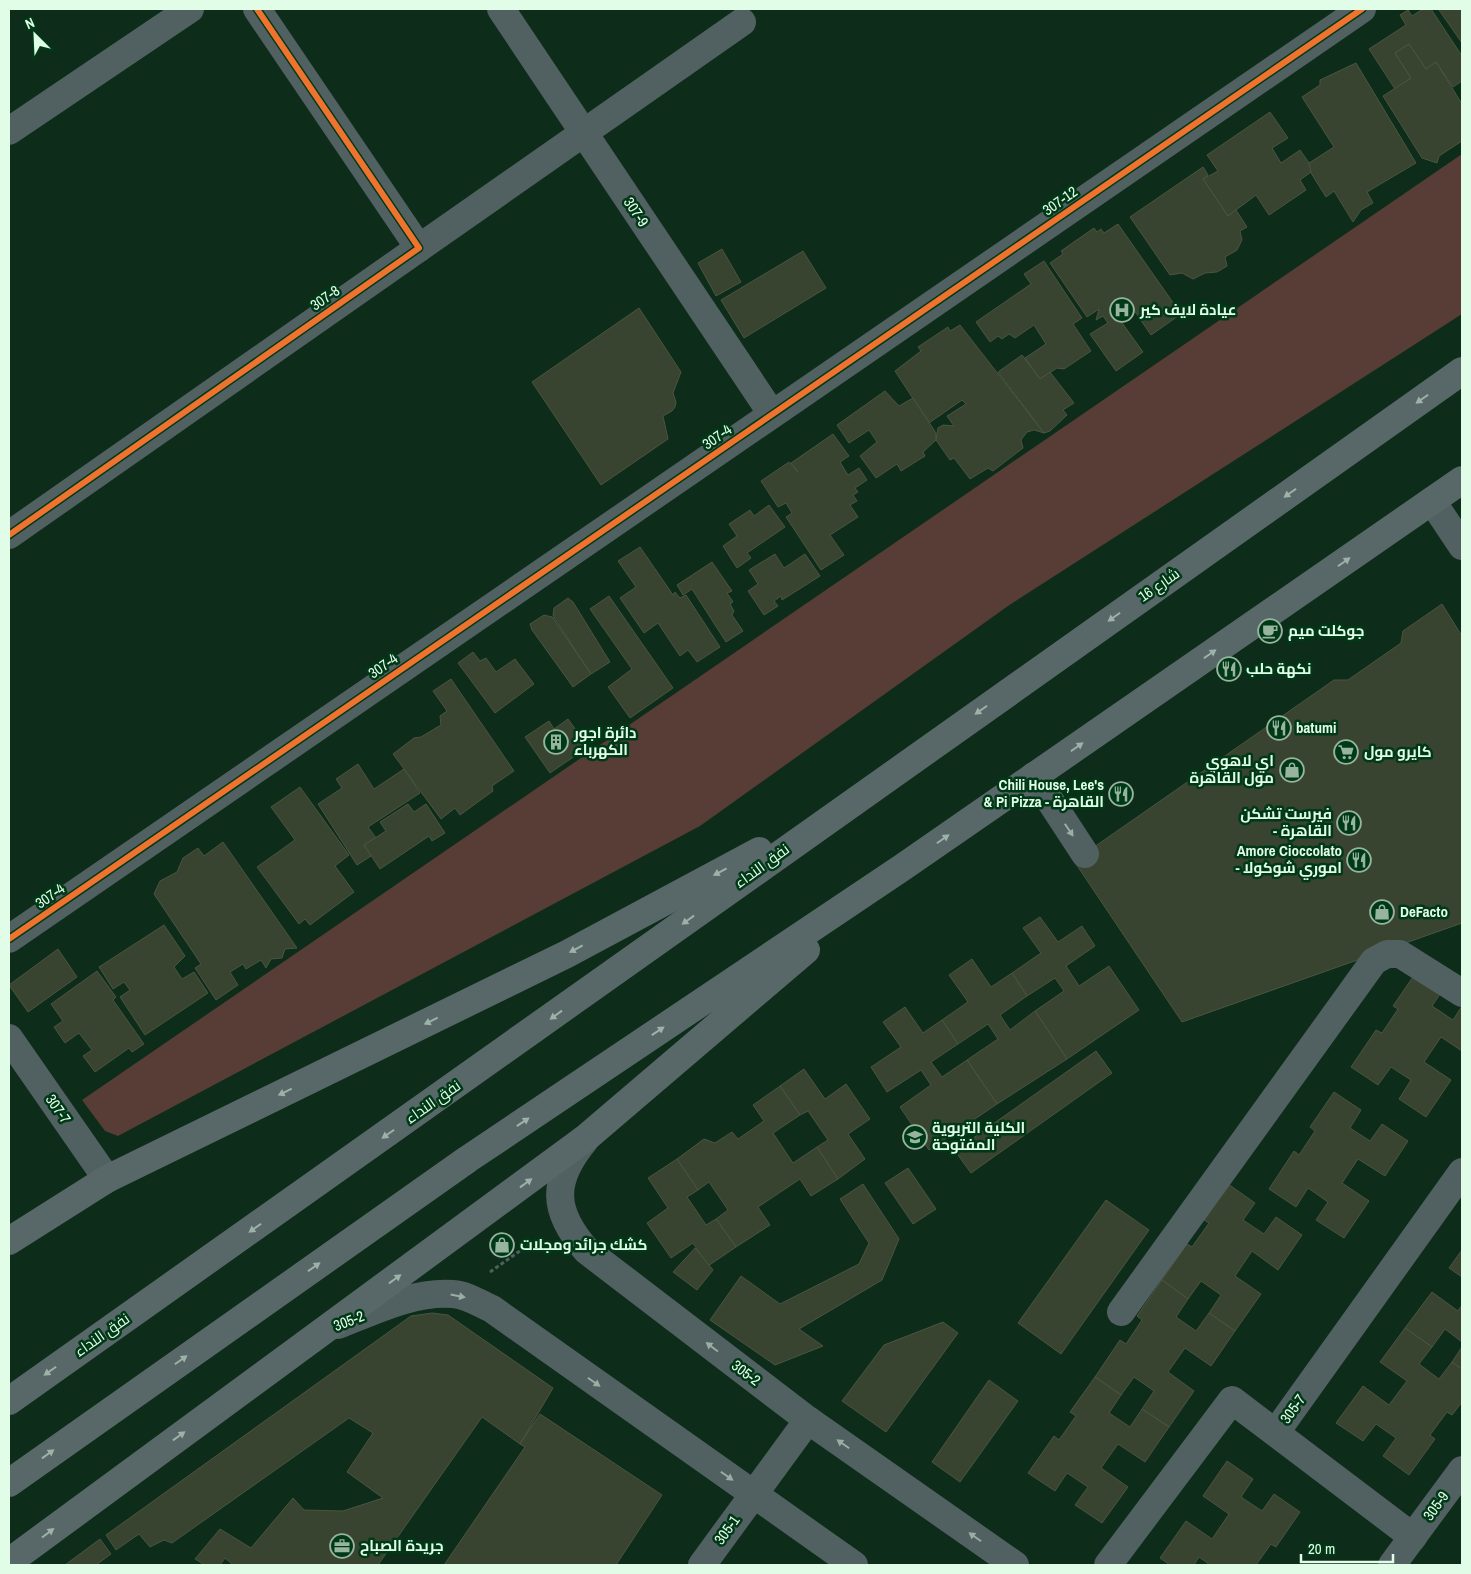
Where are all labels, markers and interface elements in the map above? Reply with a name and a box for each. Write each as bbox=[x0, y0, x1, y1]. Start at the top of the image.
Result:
north arrow bbox=[10, 10, 60, 60]
text: N bbox=[22, 13, 37, 33]
street label: 307-12 bbox=[1038, 181, 1082, 220]
street label: 307-9 bbox=[619, 193, 654, 231]
street label: 307-8 bbox=[306, 280, 344, 315]
hospital icon: عيادة لايف كير bbox=[1109, 297, 1135, 323]
place label: عيادة لايف كير bbox=[1139, 299, 1236, 320]
one-way arrow bbox=[1416, 394, 1429, 404]
street label: 307-4 bbox=[698, 419, 736, 454]
one-way arrow bbox=[1283, 488, 1296, 498]
one-way arrow bbox=[1337, 557, 1351, 567]
street label: شارع 16 bbox=[1134, 563, 1184, 607]
one-way arrow bbox=[1108, 611, 1121, 622]
cafe icon: جوكلت ميم bbox=[1257, 618, 1283, 644]
place label: جوكلت ميم bbox=[1288, 620, 1365, 641]
street label: 307-4 bbox=[364, 648, 402, 683]
one-way arrow bbox=[1204, 649, 1217, 659]
restaurant icon: نكهة حلب bbox=[1216, 656, 1242, 682]
place label: نكهة حلب bbox=[1246, 658, 1311, 679]
one-way arrow bbox=[974, 705, 988, 715]
restaurant icon: batumi bbox=[1266, 715, 1292, 741]
place label: batumi bbox=[1296, 717, 1336, 738]
place label: دائرة اجور الكهرباء bbox=[573, 722, 637, 760]
building icon: دائرة اجور الكهرباء bbox=[543, 729, 569, 755]
supermarket icon: كايرو مول bbox=[1333, 739, 1359, 765]
place label: كايرو مول bbox=[1364, 741, 1432, 762]
one-way arrow bbox=[1070, 742, 1084, 752]
place label: اي لاهوي مول القاهرة bbox=[1190, 750, 1274, 788]
shop icon: اي لاهوي مول القاهرة bbox=[1279, 757, 1305, 783]
place label: Chili House, Lee's & Pi Pizza - القاهرة bbox=[984, 774, 1104, 812]
restaurant icon: Chili House, Lee's & Pi Pizza - القاهرة bbox=[1108, 781, 1134, 807]
place label: فيرست تشكن - القاهرة bbox=[1240, 803, 1332, 841]
restaurant icon: فيرست تشكن - القاهرة bbox=[1336, 810, 1362, 836]
one-way arrow bbox=[1064, 823, 1074, 836]
one-way arrow bbox=[936, 834, 950, 844]
street label: نفق النداء bbox=[730, 839, 793, 893]
place label: Amore Cioccolato - اموري شوكولا bbox=[1236, 840, 1342, 880]
restaurant icon: Amore Cioccolato - اموري شوكولا bbox=[1346, 847, 1372, 873]
one-way arrow bbox=[712, 868, 727, 876]
street label: 307-4 bbox=[31, 878, 69, 913]
shop icon: DeFacto bbox=[1369, 899, 1395, 925]
place label: DeFacto bbox=[1400, 901, 1448, 922]
one-way arrow bbox=[681, 915, 695, 925]
one-way arrow bbox=[569, 945, 584, 953]
one-way arrow bbox=[550, 1009, 563, 1020]
one-way arrow bbox=[423, 1017, 438, 1025]
one-way arrow bbox=[651, 1027, 665, 1036]
street label: نفق النداء bbox=[401, 1075, 465, 1128]
one-way arrow bbox=[278, 1088, 292, 1096]
street label: 307-7 bbox=[41, 1090, 76, 1128]
one-way arrow bbox=[516, 1117, 530, 1127]
place label: الكلية التربوية المفتوحة bbox=[932, 1117, 1025, 1155]
school or university icon: الكلية التربوية المفتوحة bbox=[902, 1124, 928, 1150]
one-way arrow bbox=[381, 1129, 394, 1139]
one-way arrow bbox=[519, 1177, 532, 1188]
one-way arrow bbox=[248, 1223, 262, 1233]
shop icon: كشك جرائد ومجلات bbox=[489, 1232, 515, 1258]
place label: كشك جرائد ومجلات bbox=[520, 1234, 647, 1255]
one-way arrow bbox=[307, 1262, 321, 1272]
one-way arrow bbox=[388, 1274, 402, 1284]
one-way arrow bbox=[450, 1292, 466, 1300]
street label: 305-2 bbox=[330, 1305, 367, 1336]
street label: نفق النداء bbox=[70, 1308, 134, 1361]
one-way arrow bbox=[706, 1341, 719, 1352]
one-way arrow bbox=[174, 1355, 188, 1365]
street label: 305-2 bbox=[727, 1355, 765, 1391]
one-way arrow bbox=[43, 1366, 57, 1376]
one-way arrow bbox=[587, 1377, 601, 1387]
street label: 305-7 bbox=[1275, 1390, 1310, 1428]
one-way arrow bbox=[172, 1431, 185, 1441]
one-way arrow bbox=[836, 1439, 849, 1449]
one-way arrow bbox=[41, 1449, 55, 1459]
one-way arrow bbox=[720, 1471, 734, 1481]
street label: 305-9 bbox=[1418, 1487, 1453, 1525]
street label: 305-1 bbox=[709, 1511, 744, 1549]
one-way arrow bbox=[41, 1527, 54, 1538]
one-way arrow bbox=[969, 1532, 982, 1542]
scale bar bbox=[1301, 1532, 1394, 1564]
office icon: جريدة الصباح bbox=[329, 1533, 355, 1559]
place label: جريدة الصباح bbox=[360, 1535, 444, 1556]
text: 20 m bbox=[1308, 1538, 1335, 1559]

